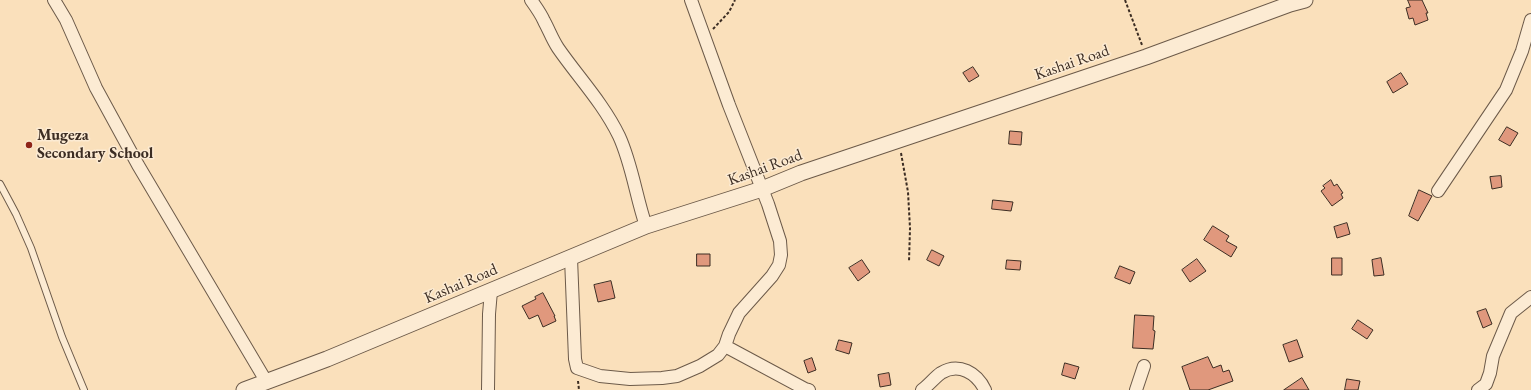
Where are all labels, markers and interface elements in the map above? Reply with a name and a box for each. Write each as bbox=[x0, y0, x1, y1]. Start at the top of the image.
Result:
street label: Kashai Road bbox=[1032, 41, 1112, 85]
place label: Mugeza Secondary School bbox=[37, 126, 153, 164]
marker: Mugeza Secondary School bbox=[24, 140, 34, 150]
street label: Kashai Road bbox=[725, 146, 805, 190]
street label: Kashai Road bbox=[421, 260, 501, 308]

